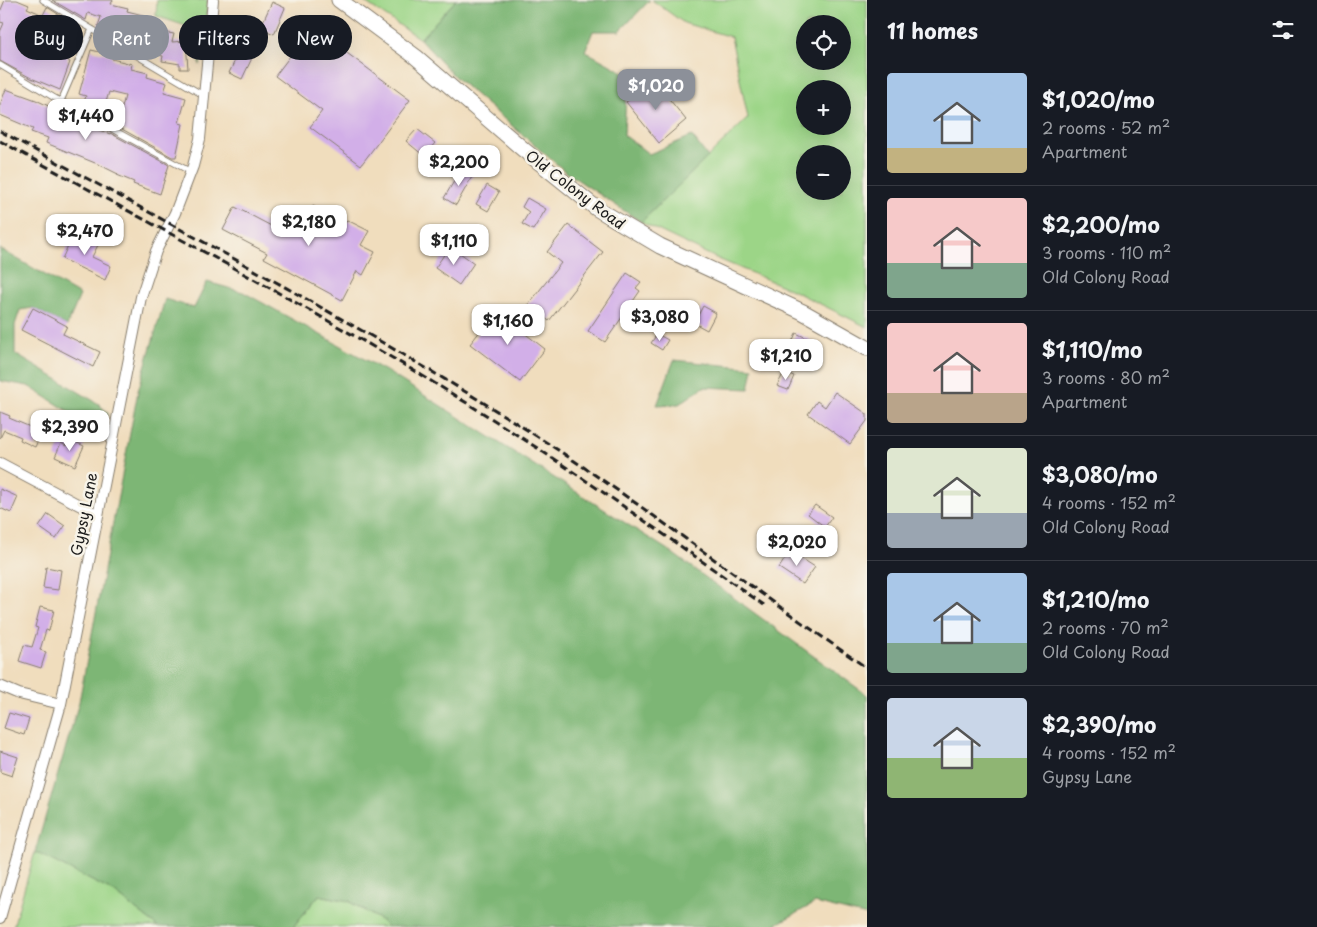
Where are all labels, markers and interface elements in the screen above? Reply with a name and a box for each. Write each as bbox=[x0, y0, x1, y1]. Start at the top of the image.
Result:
text: 11 homes bbox=[887, 14, 978, 46]
chip: Buy bbox=[15, 15, 83, 60]
chip: Rent bbox=[93, 15, 169, 60]
chip: Filters bbox=[179, 15, 268, 60]
chip: New bbox=[278, 15, 352, 60]
map controls bbox=[796, 15, 851, 200]
button: locate bbox=[796, 15, 851, 70]
icon: filters bbox=[1269, 16, 1297, 44]
pin: $1,020 bbox=[615, 68, 697, 111]
text: $1,020 bbox=[628, 73, 684, 97]
button: + bbox=[796, 80, 851, 135]
text: $1,020/mo bbox=[1042, 83, 1155, 115]
icon: home bbox=[927, 93, 987, 153]
pin: $1,440 bbox=[45, 98, 127, 141]
text: $1,440 bbox=[58, 103, 114, 127]
text: 2 rooms · 52 m² bbox=[1042, 115, 1170, 139]
text: Apartment bbox=[1042, 139, 1127, 163]
pin: $2,200 bbox=[418, 144, 500, 187]
street label: Old Colony Road bbox=[521, 144, 631, 234]
button: − bbox=[796, 145, 851, 200]
text: $2,200 bbox=[429, 149, 489, 173]
pin: $2,180 bbox=[268, 204, 350, 247]
text: $2,200/mo bbox=[1042, 208, 1160, 240]
text: $2,180 bbox=[282, 209, 336, 233]
pin: $2,470 bbox=[44, 214, 126, 256]
text: $2,470 bbox=[57, 218, 113, 242]
icon: home bbox=[927, 218, 987, 278]
pin: $1,110 bbox=[413, 224, 495, 266]
text: $1,110 bbox=[431, 228, 477, 252]
text: 3 rooms · 110 m² bbox=[1042, 240, 1171, 264]
text: Old Colony Road bbox=[1042, 264, 1170, 288]
pin: $3,080 bbox=[619, 300, 701, 342]
pin: $1,160 bbox=[467, 304, 549, 346]
text: $3,080 bbox=[631, 304, 689, 328]
text: $1,160 bbox=[483, 308, 533, 332]
text: $1,110/mo bbox=[1042, 333, 1142, 365]
pin: $1,210 bbox=[745, 338, 827, 381]
text: $1,210 bbox=[760, 343, 812, 367]
icon: home bbox=[927, 343, 987, 403]
text: 3 rooms · 80 m² bbox=[1042, 365, 1170, 389]
text: Apartment bbox=[1042, 389, 1127, 413]
pin: $2,390 bbox=[29, 410, 111, 452]
text: $2,390 bbox=[41, 414, 99, 438]
text: $3,080/mo bbox=[1042, 458, 1158, 490]
icon: home bbox=[927, 468, 987, 528]
street label: Gypsy Lane bbox=[64, 470, 102, 558]
text: 4 rooms · 152 m² bbox=[1042, 490, 1176, 514]
text: Old Colony Road bbox=[1042, 514, 1170, 538]
pin: $2,020 bbox=[756, 524, 838, 567]
text: $2,020 bbox=[768, 529, 826, 553]
text: $1,210/mo bbox=[1042, 583, 1149, 615]
icon: home bbox=[927, 593, 987, 653]
text: 2 rooms · 70 m² bbox=[1042, 615, 1169, 639]
text: Old Colony Road bbox=[1042, 639, 1170, 663]
text: $2,390/mo bbox=[1042, 708, 1156, 740]
icon: home bbox=[927, 718, 987, 778]
text: 4 rooms · 152 m² bbox=[1042, 740, 1176, 764]
text: Gypsy Lane bbox=[1042, 764, 1132, 788]

